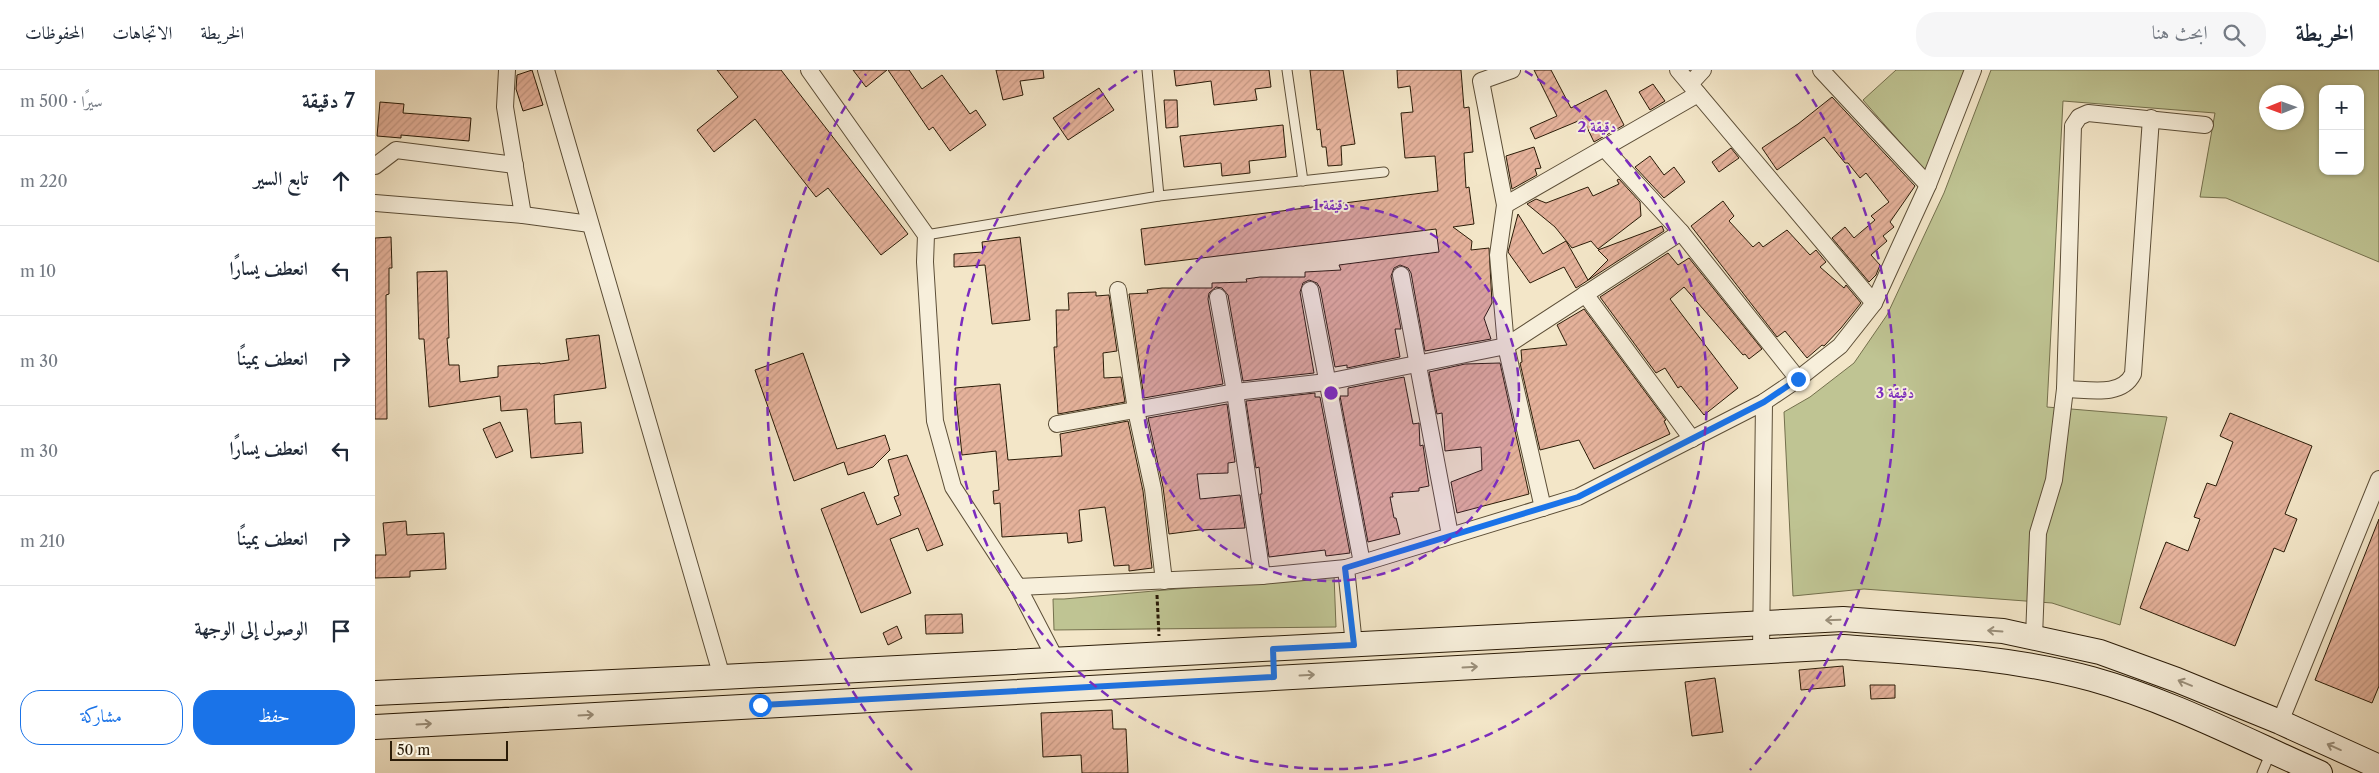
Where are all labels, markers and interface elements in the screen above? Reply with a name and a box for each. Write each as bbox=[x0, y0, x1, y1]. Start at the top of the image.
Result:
search box bbox=[1916, 12, 2266, 57]
text: الخريطة bbox=[2296, 18, 2354, 47]
text: ابحث هنا bbox=[2152, 21, 2208, 44]
icon: search bbox=[2220, 21, 2248, 49]
text: المحفوظات bbox=[25, 22, 84, 44]
text: الاتجاهات bbox=[112, 22, 172, 44]
text: الخريطة bbox=[200, 22, 244, 44]
north arrow bbox=[2259, 85, 2304, 130]
map controls bbox=[2319, 85, 2364, 175]
button: + bbox=[2319, 85, 2364, 130]
text: 7 دقيقة bbox=[302, 88, 355, 113]
text: سيرًا · 500 m bbox=[20, 91, 103, 111]
text: 2 دقيقة bbox=[1578, 117, 1616, 136]
button: − bbox=[2319, 130, 2364, 175]
text: تابع السير bbox=[254, 167, 308, 190]
icon: ahead bbox=[327, 167, 355, 195]
text: 220 m bbox=[20, 171, 68, 191]
text: 1 دقيقة bbox=[1313, 195, 1349, 214]
text: انعطف يسارًا bbox=[229, 257, 308, 280]
icon: left bbox=[327, 257, 355, 285]
text: 10 m bbox=[20, 261, 56, 281]
text: انعطف يمينًا bbox=[237, 347, 308, 370]
icon: right bbox=[327, 347, 355, 375]
text: 30 m bbox=[20, 351, 58, 371]
route end bbox=[1787, 368, 1810, 391]
text: 3 دقيقة bbox=[1876, 383, 1914, 402]
centre of rings bbox=[1322, 384, 1340, 402]
text: انعطف يسارًا bbox=[229, 437, 308, 460]
icon: left bbox=[327, 437, 355, 465]
text: 30 m bbox=[20, 441, 58, 461]
text: انعطف يمينًا bbox=[237, 527, 308, 550]
icon: right bbox=[327, 527, 355, 555]
text: 210 m bbox=[20, 531, 65, 551]
one-way arrow bbox=[1825, 615, 1841, 624]
text: الوصول إلى الوجهة bbox=[194, 617, 308, 640]
icon: arrive bbox=[327, 617, 355, 645]
one-way arrow bbox=[1987, 626, 2003, 635]
one-way arrow bbox=[1461, 662, 1477, 671]
one-way arrow bbox=[1299, 671, 1315, 680]
one-way arrow bbox=[2178, 678, 2193, 688]
button: مشاركة bbox=[20, 690, 183, 745]
button: حفظ bbox=[193, 690, 355, 745]
route start bbox=[749, 694, 772, 717]
one-way arrow bbox=[578, 710, 594, 719]
one-way arrow bbox=[415, 719, 431, 728]
scale bar bbox=[390, 738, 507, 761]
text: 50 m bbox=[397, 741, 430, 759]
one-way arrow bbox=[2327, 741, 2342, 751]

